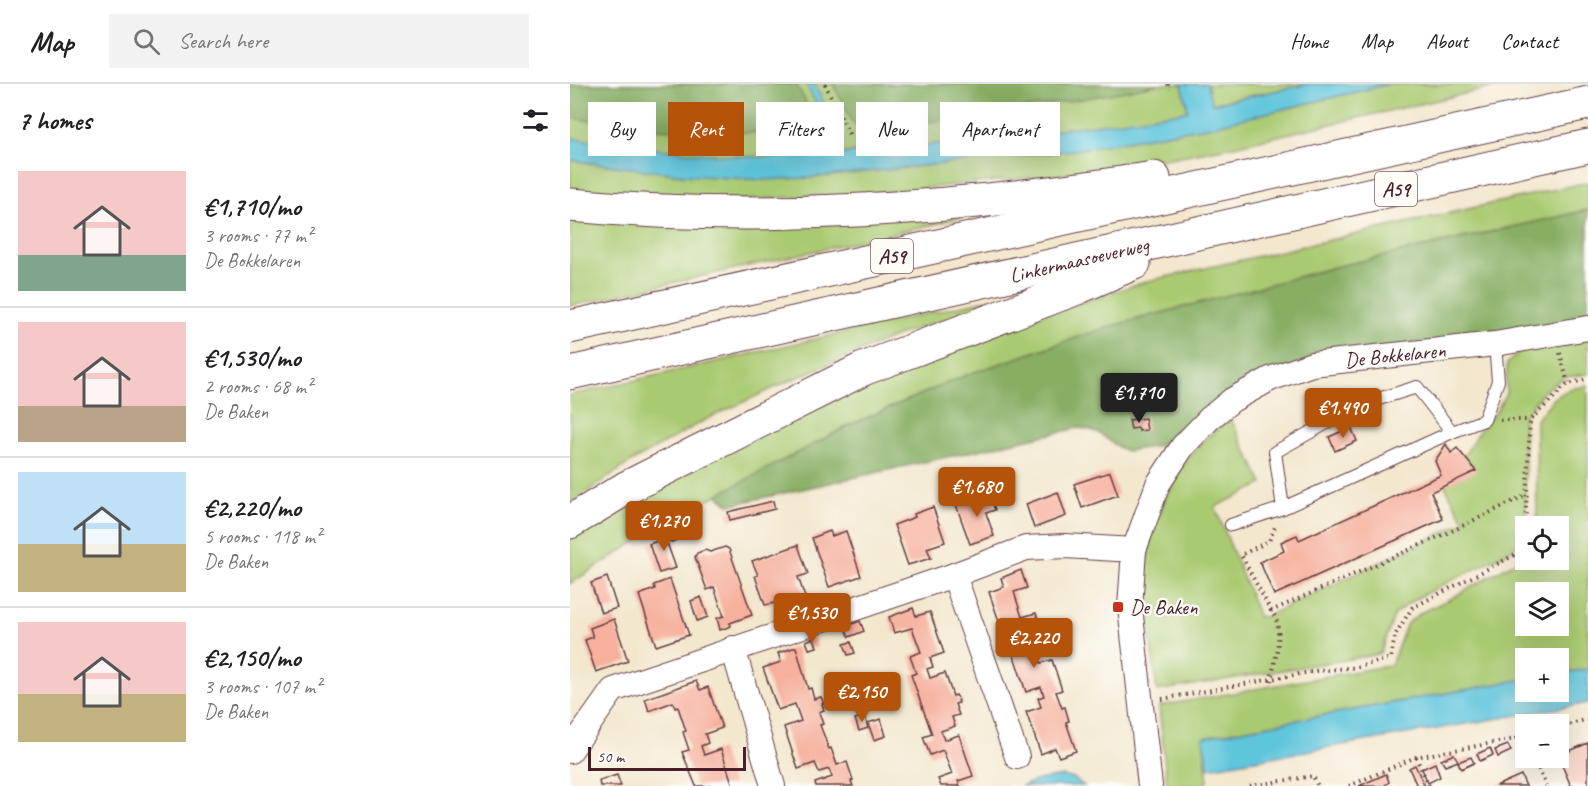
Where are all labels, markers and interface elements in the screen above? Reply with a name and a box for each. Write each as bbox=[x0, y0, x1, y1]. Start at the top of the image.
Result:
search box bbox=[109, 14, 529, 68]
text: Map bbox=[30, 24, 73, 59]
icon: search bbox=[130, 25, 163, 58]
text: Search here bbox=[178, 27, 268, 55]
text: Home bbox=[1290, 28, 1328, 54]
text: Map bbox=[1361, 28, 1393, 54]
text: About bbox=[1426, 28, 1468, 54]
text: Contact bbox=[1501, 28, 1558, 54]
chip: Buy bbox=[588, 102, 656, 156]
chip: Rent bbox=[668, 102, 744, 156]
chip: Filters bbox=[756, 102, 844, 156]
chip: New bbox=[856, 102, 928, 156]
chip: Apartment bbox=[940, 102, 1060, 156]
text: 7 homes bbox=[18, 104, 91, 137]
icon: filters bbox=[519, 104, 552, 137]
road number: A59 bbox=[1375, 172, 1417, 206]
text: €1,710/mo bbox=[204, 190, 301, 223]
icon: home bbox=[66, 195, 138, 267]
text: 3 rooms · 77 m² bbox=[204, 223, 312, 248]
street label: Linkermaasoeverweg bbox=[1007, 231, 1153, 289]
road number: A59 bbox=[871, 239, 913, 273]
text: De Bokkelaren bbox=[204, 248, 300, 273]
street label: De Bokkelaren bbox=[1343, 337, 1447, 373]
text: €1,530/mo bbox=[204, 341, 301, 374]
icon: home bbox=[66, 346, 138, 418]
pin: €1,710 bbox=[1090, 373, 1188, 424]
text: 2 rooms · 68 m² bbox=[204, 374, 312, 399]
text: €1,710 bbox=[1115, 380, 1163, 405]
pin: €1,490 bbox=[1294, 388, 1392, 439]
text: €1,490 bbox=[1319, 395, 1367, 420]
text: De Baken bbox=[204, 399, 268, 424]
pin: €1,680 bbox=[928, 467, 1026, 518]
text: €1,680 bbox=[952, 474, 1002, 499]
text: €2,220/mo bbox=[204, 491, 301, 524]
icon: home bbox=[66, 496, 138, 568]
pin: €1,270 bbox=[615, 501, 713, 552]
text: €1,270 bbox=[640, 508, 688, 533]
map controls bbox=[1515, 516, 1569, 768]
button: locate bbox=[1515, 516, 1569, 570]
text: 5 rooms · 118 m² bbox=[204, 524, 321, 549]
text: De Baken bbox=[204, 549, 268, 574]
button: layers bbox=[1515, 582, 1569, 636]
pin: €1,530 bbox=[763, 593, 861, 644]
place label: De Baken bbox=[1130, 594, 1198, 620]
text: €1,530 bbox=[788, 600, 836, 625]
marker: De Baken bbox=[1111, 600, 1125, 614]
pin: €2,220 bbox=[985, 618, 1083, 669]
text: €2,220 bbox=[1010, 625, 1058, 650]
text: €2,150/mo bbox=[204, 641, 301, 674]
icon: home bbox=[66, 646, 138, 718]
button: + bbox=[1515, 648, 1569, 702]
pin: €2,150 bbox=[813, 672, 911, 723]
text: 3 rooms · 107 m² bbox=[204, 674, 321, 699]
text: €2,150 bbox=[838, 679, 886, 704]
text: De Baken bbox=[204, 699, 268, 724]
button: − bbox=[1515, 714, 1569, 768]
scale bar bbox=[588, 744, 746, 772]
text: 50 m bbox=[597, 747, 624, 767]

